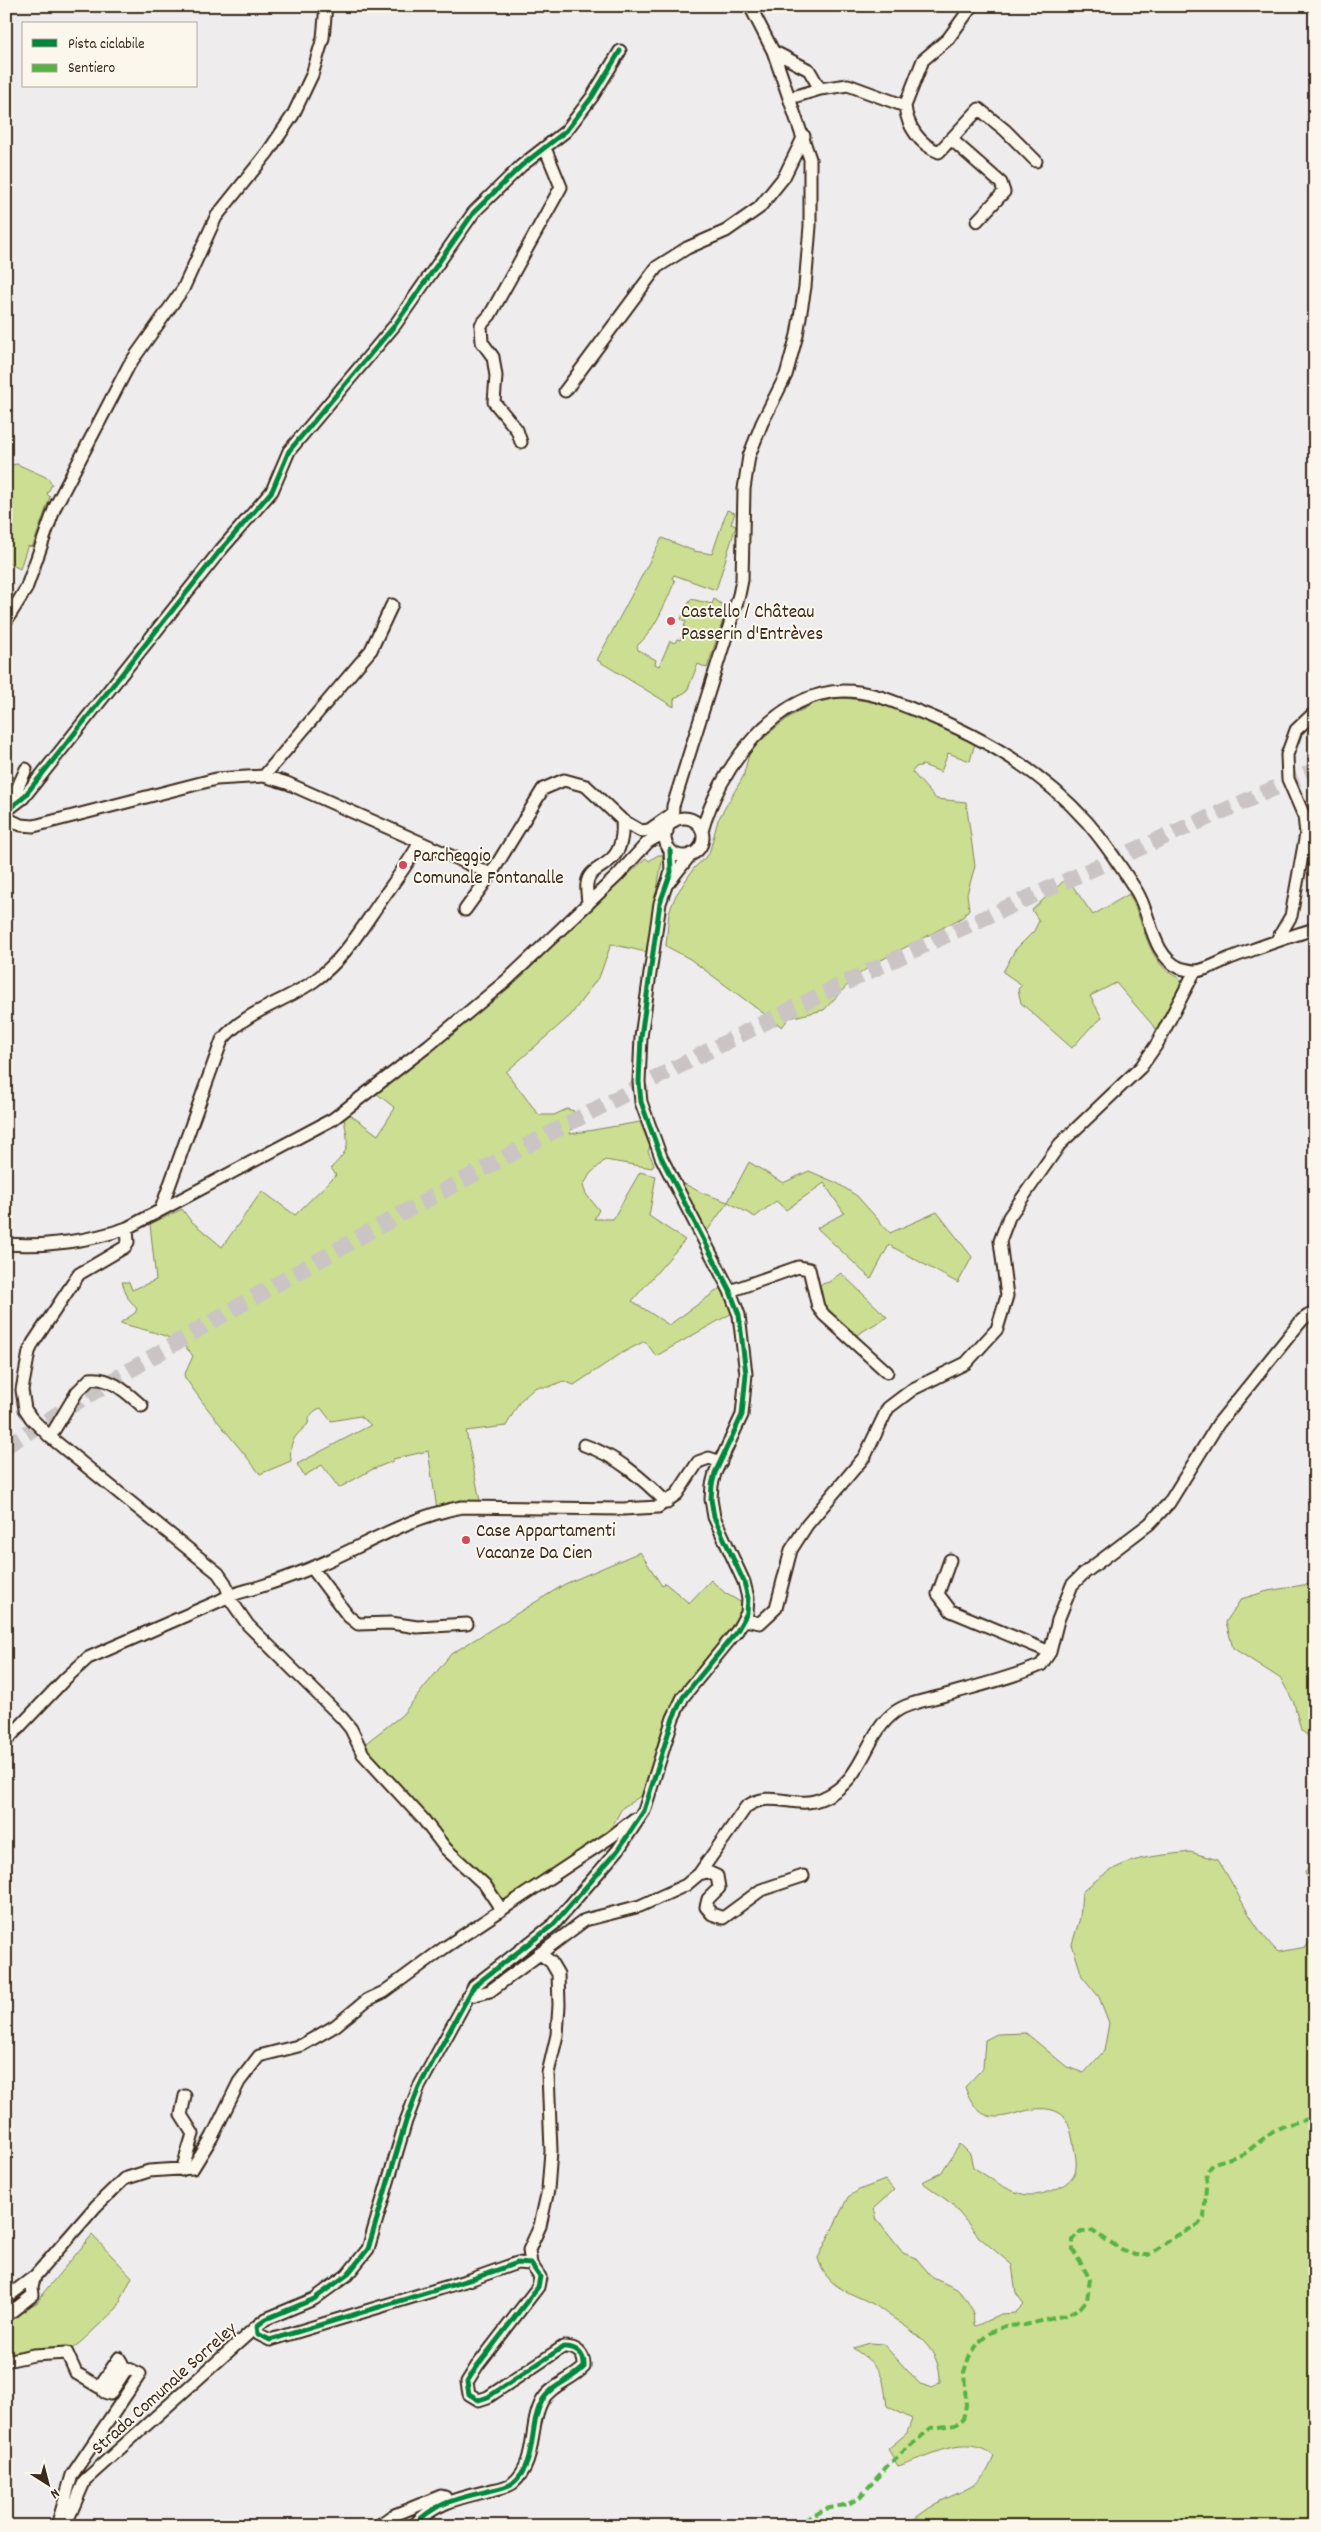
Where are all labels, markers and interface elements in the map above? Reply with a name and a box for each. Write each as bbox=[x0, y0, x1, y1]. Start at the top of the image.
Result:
legend bbox=[22, 22, 198, 88]
text: Pista ciclabile bbox=[68, 34, 145, 56]
text: Sentiero bbox=[68, 58, 116, 80]
place label: Castello / Château Passerin d'Entrèves bbox=[681, 600, 823, 649]
marker: Castello / Château Passerin d'Entrèves bbox=[665, 615, 677, 627]
place label: Parcheggio Comunale Fontanalle bbox=[413, 844, 564, 893]
marker: Parcheggio Comunale Fontanalle bbox=[397, 859, 409, 871]
place label: Case Appartamenti Vacanze Da Cien bbox=[476, 1519, 616, 1568]
marker: Case Appartamenti Vacanze Da Cien bbox=[460, 1534, 472, 1546]
street label: Strada Comunale Sorreley bbox=[87, 2317, 244, 2462]
north arrow bbox=[22, 2460, 72, 2510]
text: N bbox=[46, 2483, 63, 2503]

